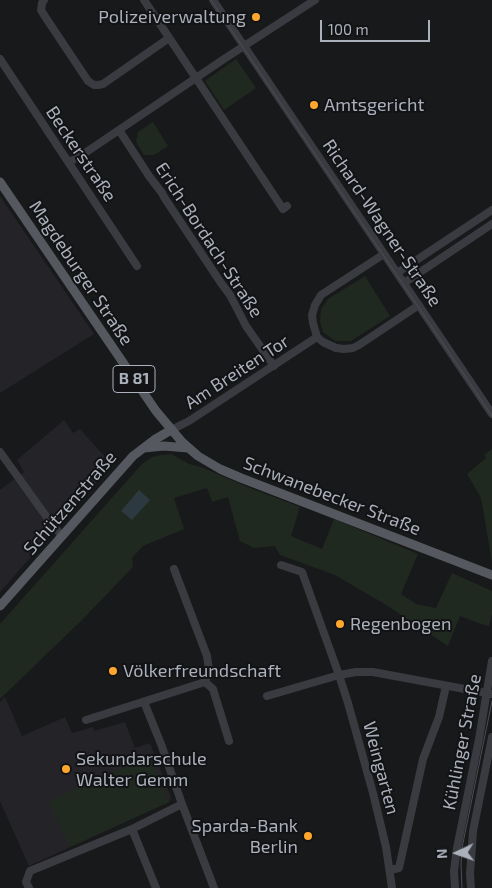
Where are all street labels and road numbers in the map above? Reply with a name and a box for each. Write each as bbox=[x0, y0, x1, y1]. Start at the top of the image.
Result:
street label: Beckerstraße bbox=[41, 102, 121, 206]
street label: Richard-Wagner-Straße bbox=[318, 135, 446, 311]
street label: Erich-Bordach-Straße bbox=[151, 158, 267, 322]
street label: Magdeburger Straße bbox=[25, 197, 137, 349]
street label: Am Breiten Tor bbox=[181, 330, 293, 414]
road number: B 81 bbox=[113, 366, 155, 392]
street label: Schützenstraße bbox=[19, 447, 121, 559]
street label: Schwanebecker Straße bbox=[240, 452, 424, 540]
street label: Kühlinger Straße bbox=[438, 672, 486, 812]
street label: Weingarten bbox=[358, 719, 404, 817]

